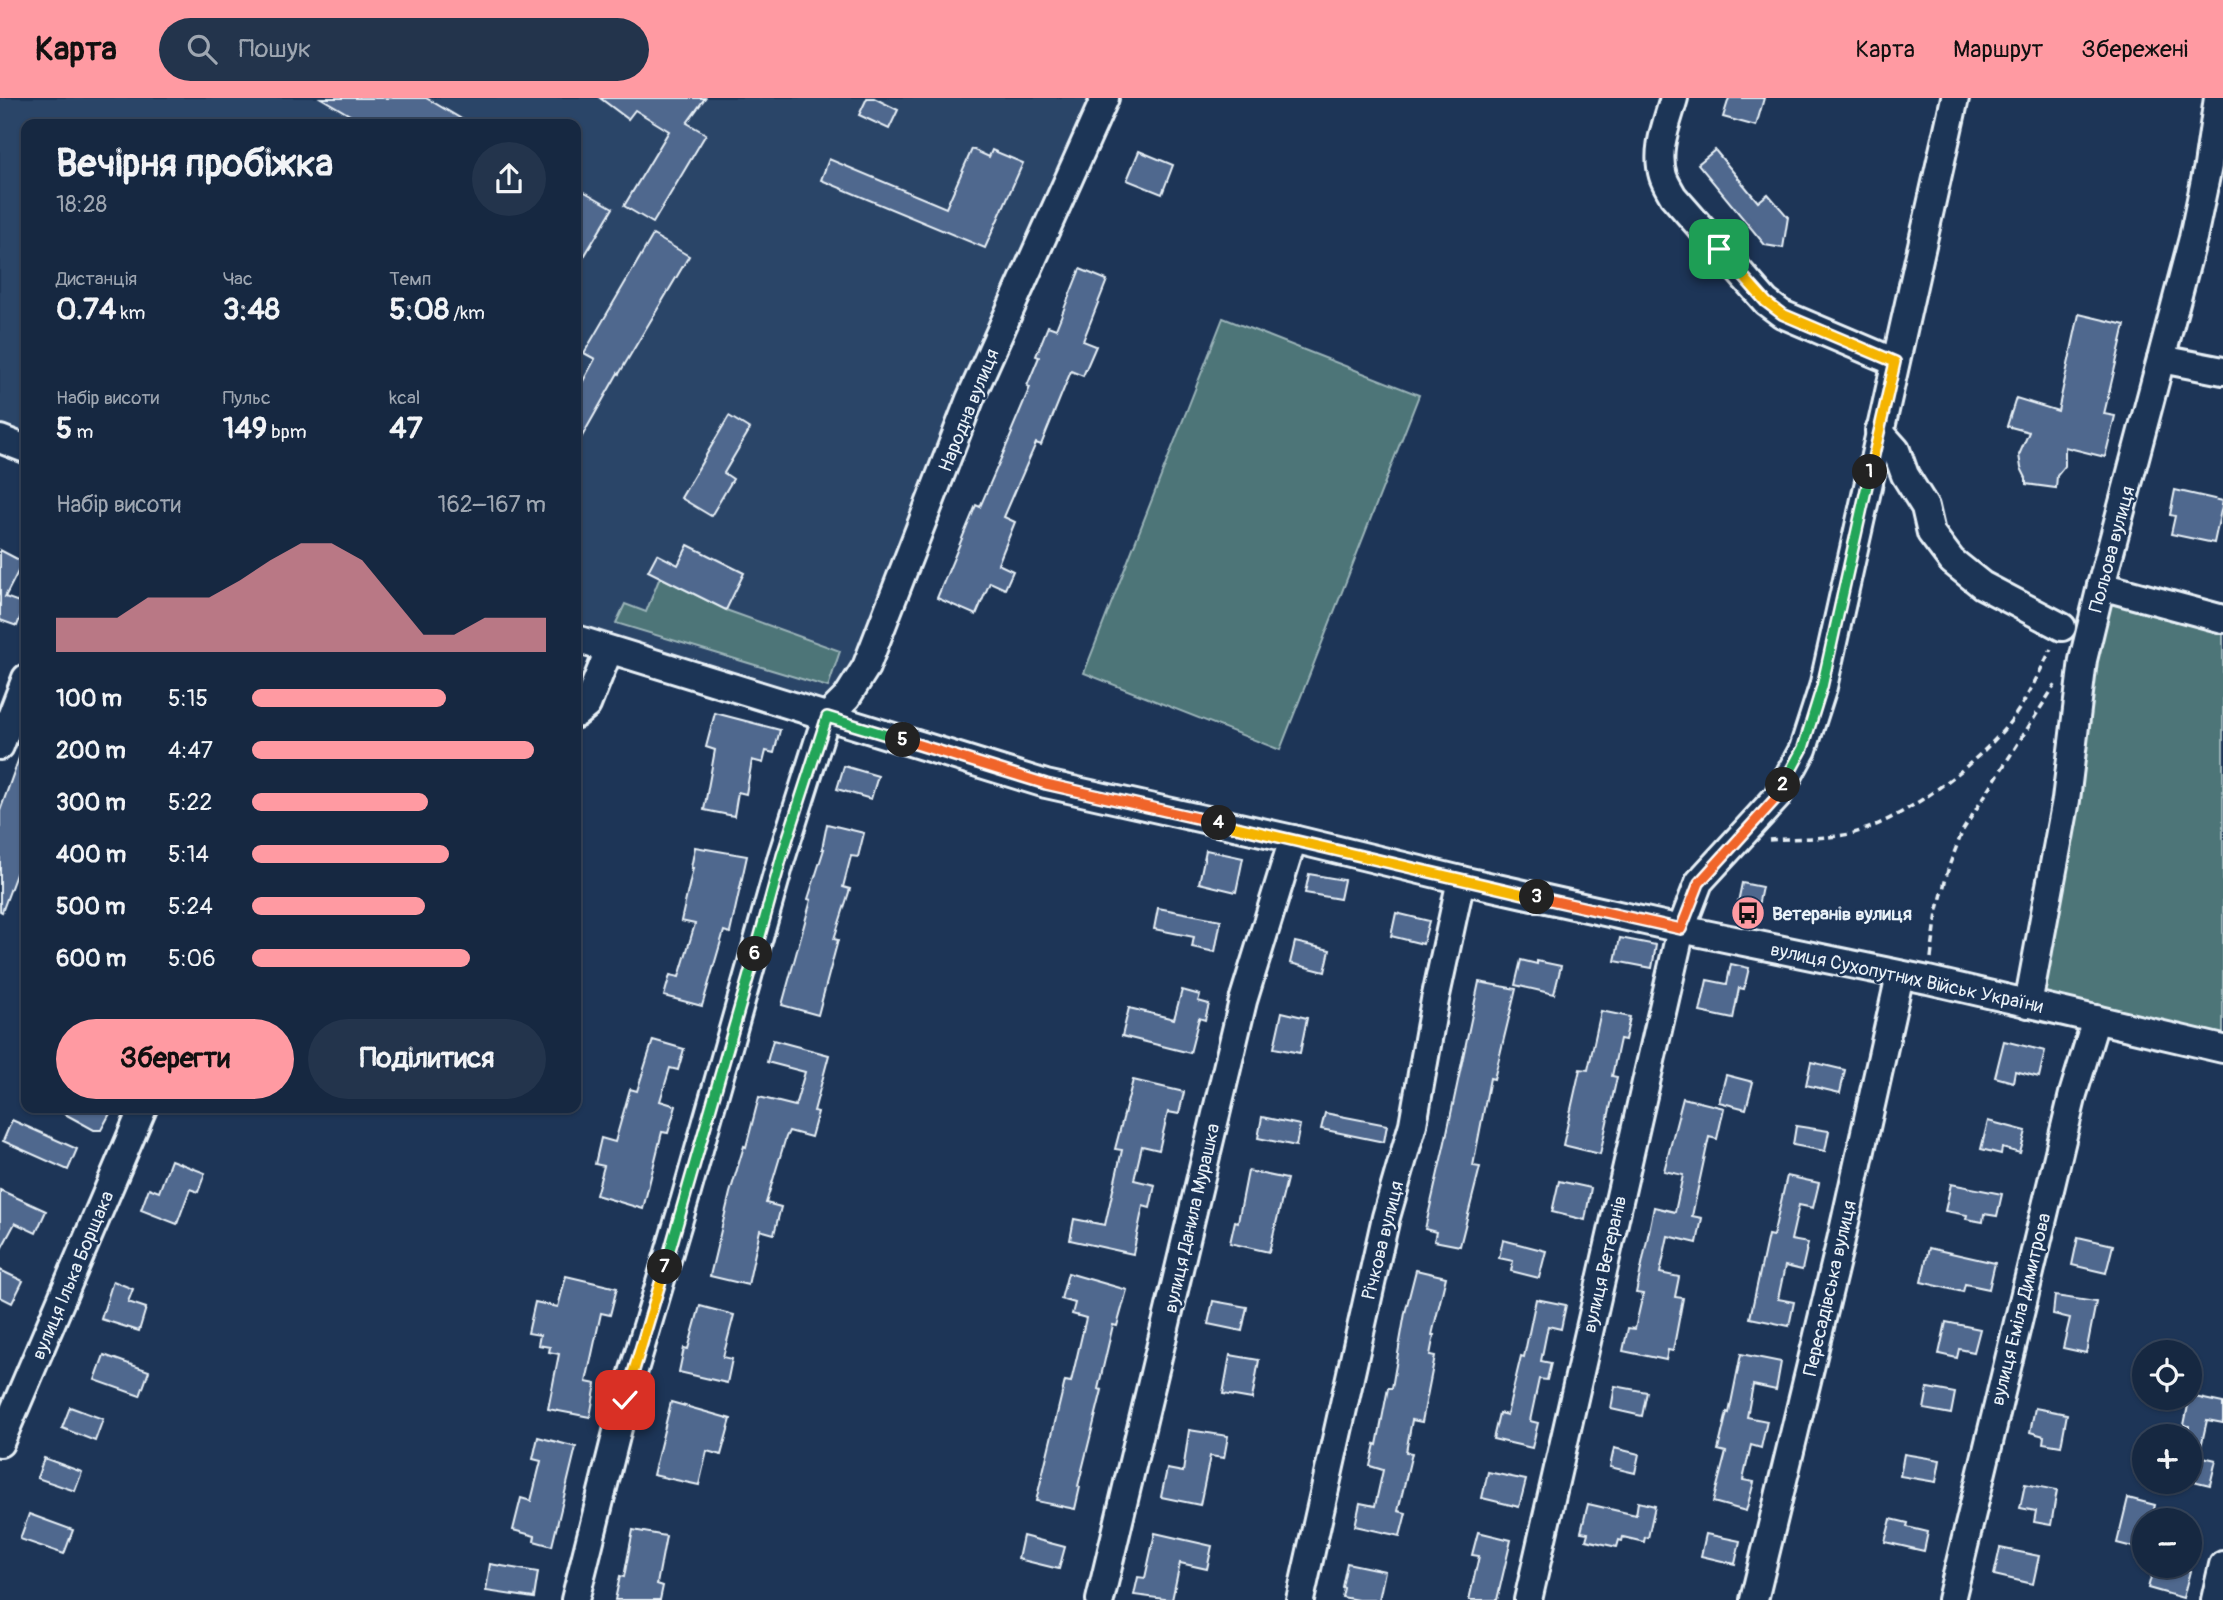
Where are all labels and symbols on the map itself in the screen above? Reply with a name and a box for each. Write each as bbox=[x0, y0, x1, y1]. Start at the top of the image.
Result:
pin bbox=[1689, 219, 1749, 279]
street label: Народна вулиця bbox=[933, 345, 1005, 475]
pin: 1 bbox=[1853, 454, 1888, 490]
street label: Польова вулиця bbox=[2084, 483, 2140, 615]
pin: 5 bbox=[886, 722, 920, 758]
pin: 2 bbox=[1766, 768, 1800, 802]
pin: 4 bbox=[1202, 806, 1236, 840]
pin: 3 bbox=[1520, 880, 1554, 914]
bus stop icon: Ветеранів вулиця bbox=[1729, 894, 1767, 932]
place label: Ветеранів вулиця bbox=[1772, 902, 1912, 926]
pin: 6 bbox=[738, 936, 772, 972]
street label: вулиця Сухопутних Військ України bbox=[1768, 937, 2046, 1019]
street label: вулиця Данила Мурашка bbox=[1158, 1121, 1225, 1315]
street label: Річкова вулиця bbox=[1357, 1178, 1409, 1302]
street label: вулиця Ілька Борщака bbox=[26, 1187, 119, 1363]
street label: вулиця Ветеранів bbox=[1578, 1193, 1632, 1335]
street label: Пересадівська вулиця bbox=[1798, 1198, 1862, 1378]
street label: вулиця Еміла Димитрова bbox=[1985, 1210, 2057, 1408]
pin: 7 bbox=[648, 1250, 682, 1284]
pin bbox=[595, 1370, 655, 1430]

